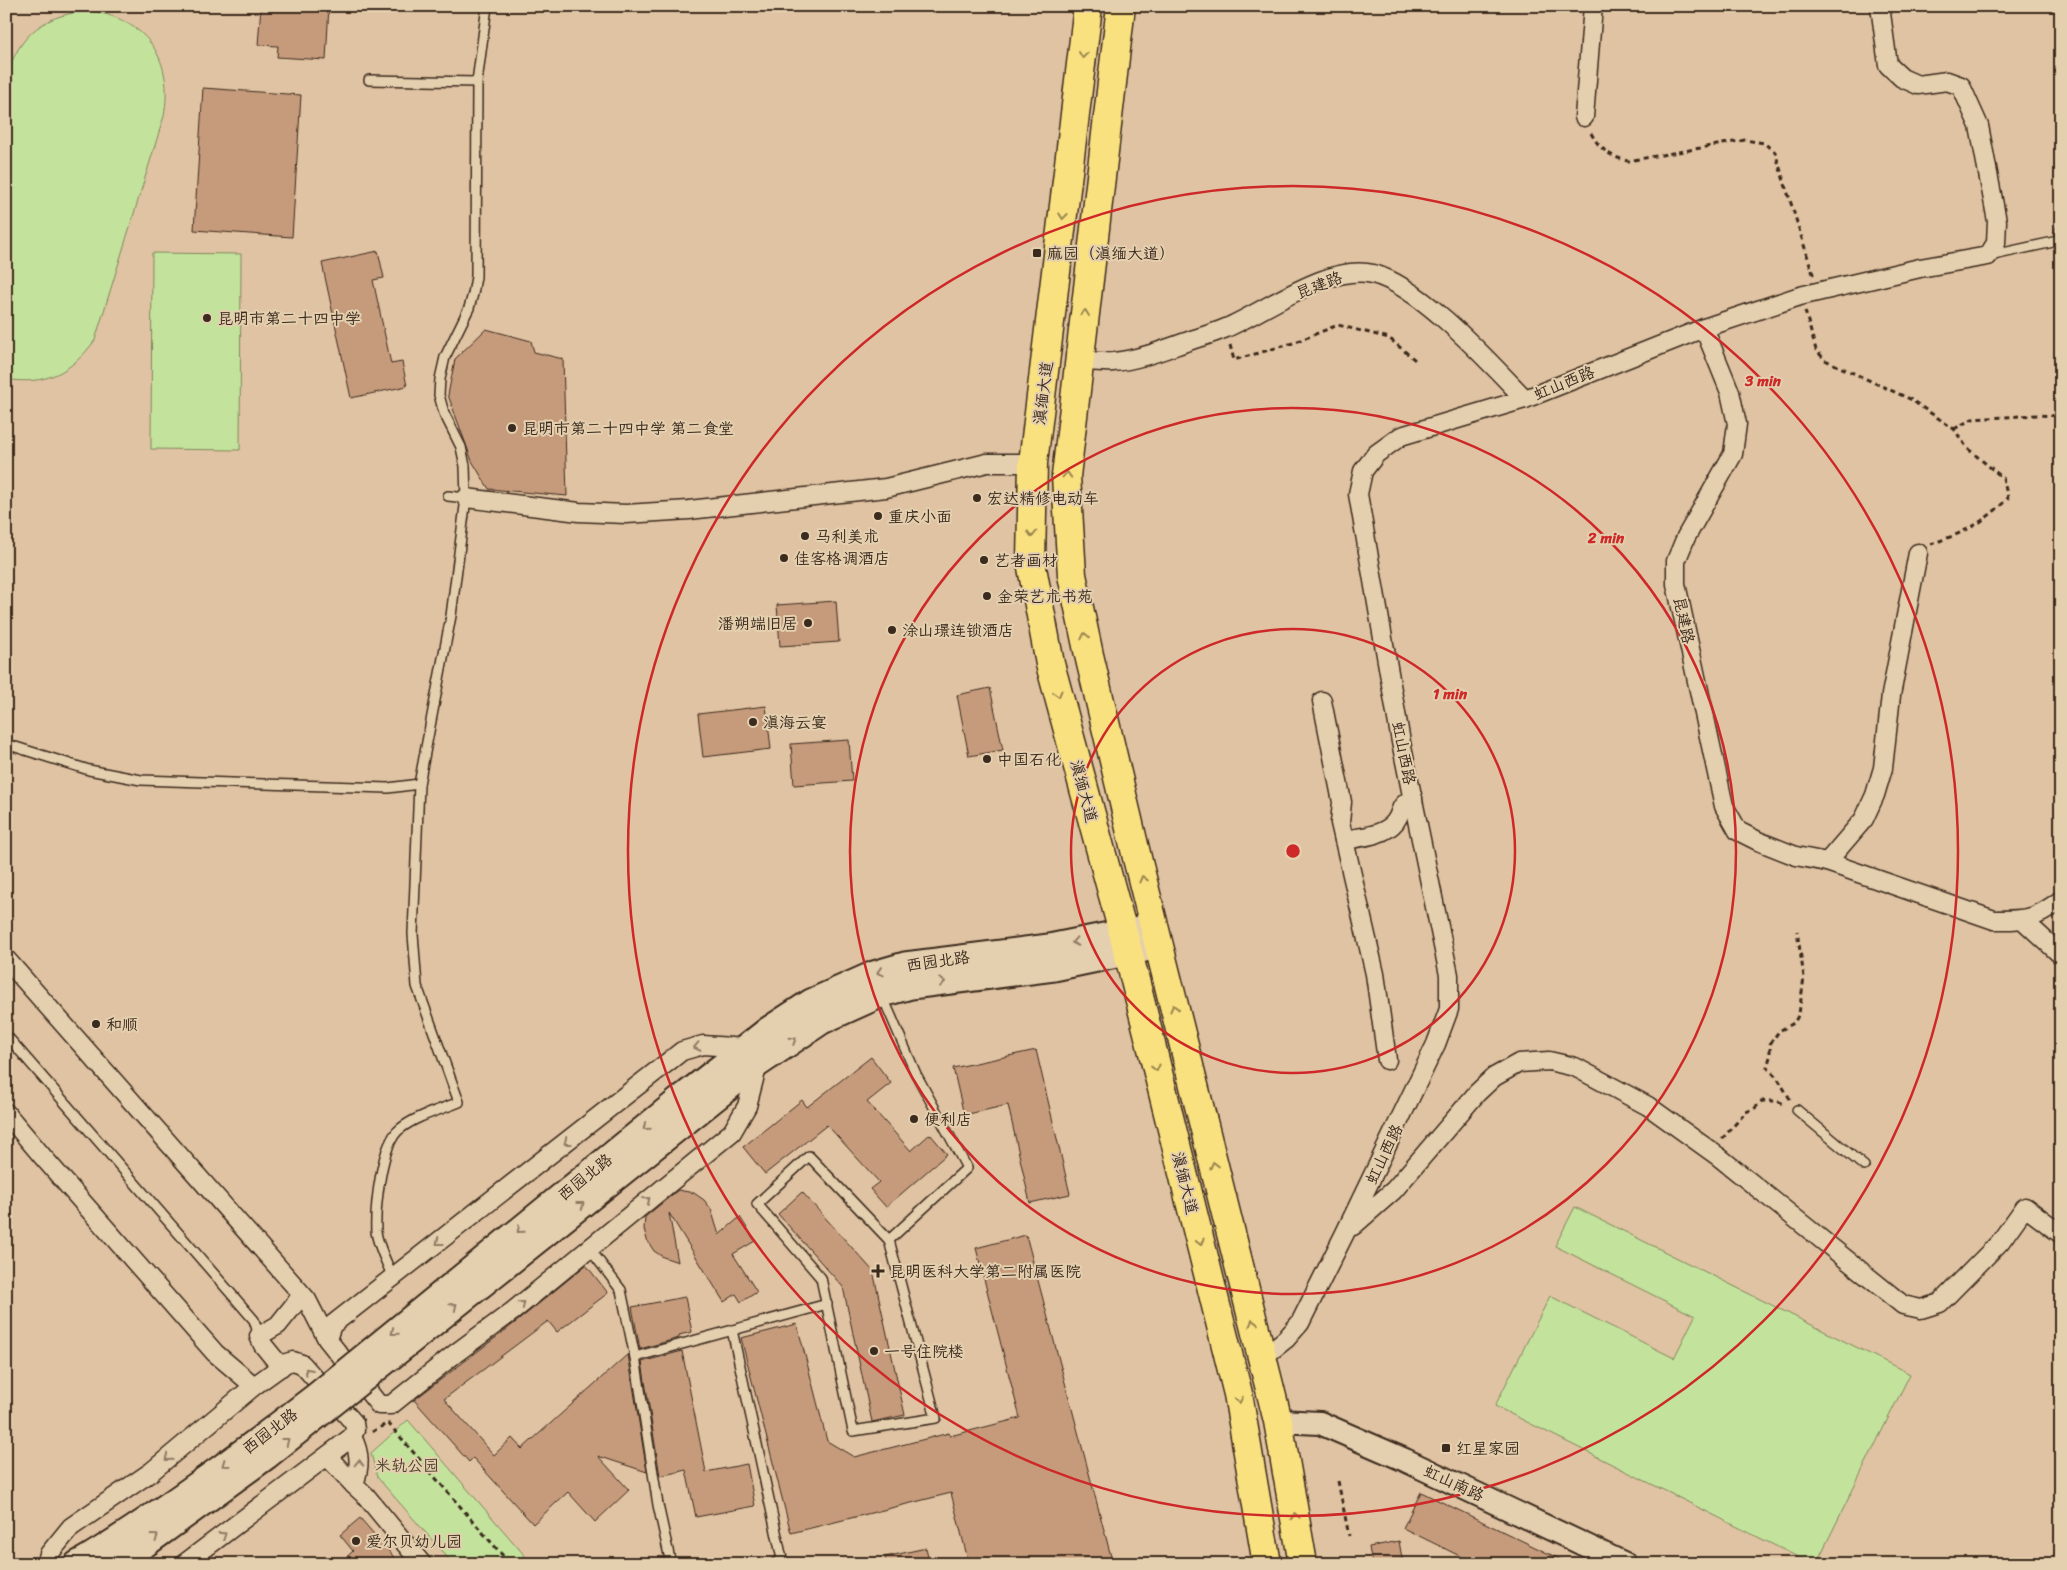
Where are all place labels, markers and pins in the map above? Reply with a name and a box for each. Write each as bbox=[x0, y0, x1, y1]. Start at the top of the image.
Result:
place label: 麻园（滇缅大道） bbox=[1047, 239, 1175, 268]
marker: 麻园（滇缅大道） bbox=[1031, 247, 1043, 259]
place label: 昆明市第二十四中学 bbox=[217, 304, 361, 333]
marker: 昆明市第二十四中学 bbox=[201, 312, 213, 324]
place label: 昆明市第二十四中学 第二食堂 bbox=[522, 414, 734, 443]
marker: 昆明市第二十四中学 第二食堂 bbox=[506, 422, 518, 434]
place label: 宏达精修电动车 bbox=[987, 484, 1099, 513]
marker: 宏达精修电动车 bbox=[971, 492, 983, 504]
place label: 重庆小面 bbox=[888, 502, 952, 531]
marker: 重庆小面 bbox=[872, 510, 884, 522]
place label: 马利美术 bbox=[815, 522, 879, 551]
marker: 马利美术 bbox=[799, 530, 811, 542]
place label: 佳客格调酒店 bbox=[794, 544, 890, 573]
place label: 艺者画材 bbox=[994, 546, 1058, 575]
marker: 佳客格调酒店 bbox=[778, 552, 790, 564]
marker: 艺者画材 bbox=[978, 554, 990, 566]
place label: 金荣艺术书苑 bbox=[997, 582, 1093, 611]
marker: 金荣艺术书苑 bbox=[981, 590, 993, 602]
place label: 潘朔端旧居 bbox=[718, 609, 798, 638]
place label: 涂山璟连锁酒店 bbox=[902, 616, 1014, 645]
marker: 潘朔端旧居 bbox=[802, 617, 814, 629]
marker: 涂山璟连锁酒店 bbox=[886, 624, 898, 636]
place label: 滇海云宴 bbox=[763, 708, 827, 737]
marker: 滇海云宴 bbox=[747, 716, 759, 728]
place label: 中国石化 bbox=[997, 745, 1061, 774]
marker: 中国石化 bbox=[981, 753, 993, 765]
centre of rings bbox=[1284, 842, 1302, 860]
place label: 和顺 bbox=[106, 1010, 138, 1039]
marker: 和顺 bbox=[90, 1018, 102, 1030]
place label: 便利店 bbox=[924, 1105, 972, 1134]
marker: 便利店 bbox=[908, 1113, 920, 1125]
place label: 昆明医科大学第二附属医院 bbox=[889, 1257, 1081, 1286]
marker: 昆明医科大学第二附属医院 bbox=[871, 1264, 885, 1278]
place label: 一号住院楼 bbox=[884, 1337, 964, 1366]
marker: 一号住院楼 bbox=[868, 1345, 880, 1357]
place label: 红星家园 bbox=[1456, 1434, 1520, 1463]
marker: 红星家园 bbox=[1440, 1442, 1452, 1454]
place label: 爱尔贝幼儿园 bbox=[366, 1527, 462, 1556]
marker: 爱尔贝幼儿园 bbox=[350, 1535, 362, 1547]

